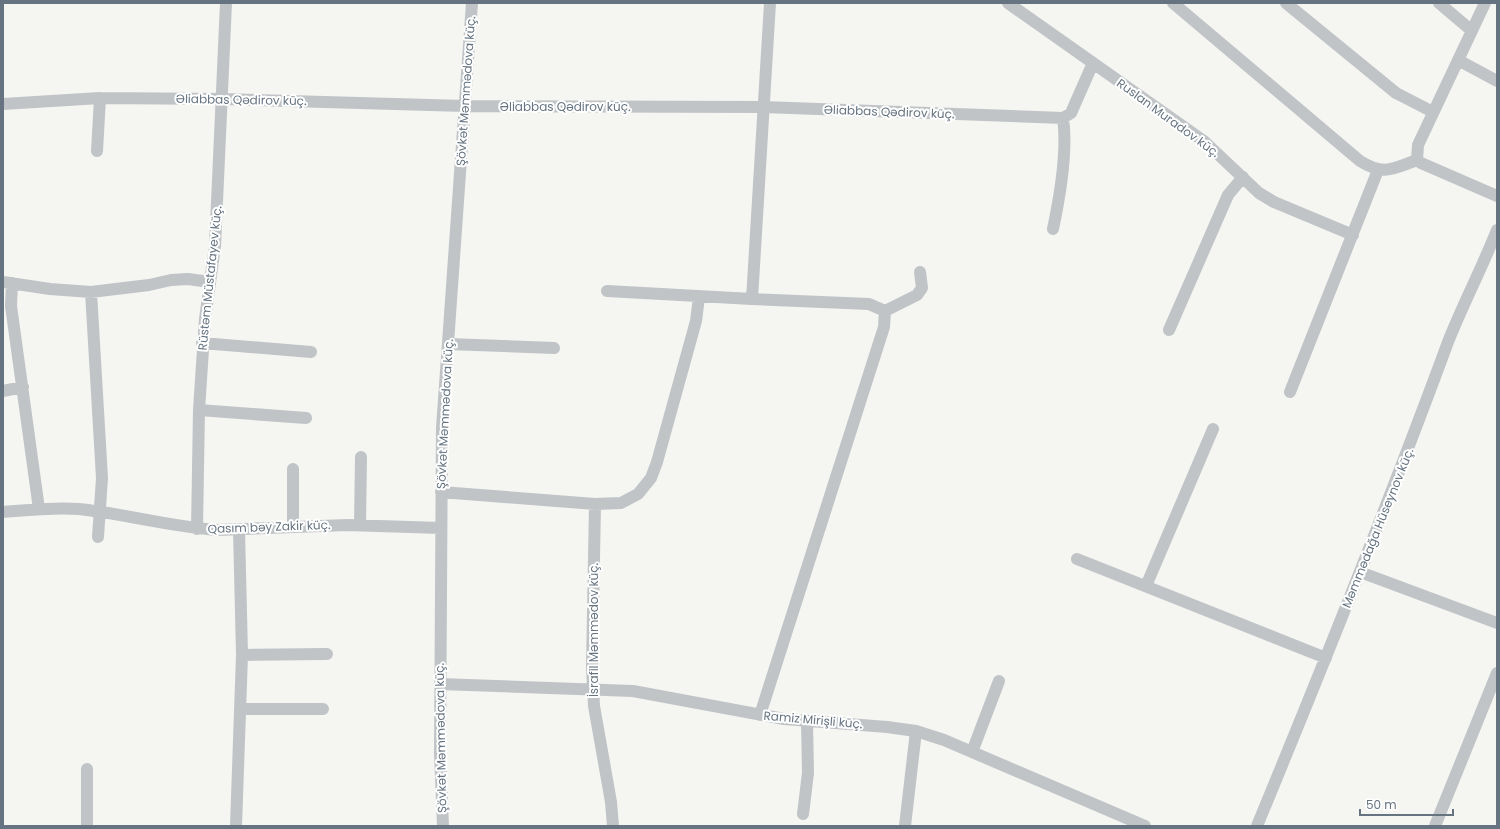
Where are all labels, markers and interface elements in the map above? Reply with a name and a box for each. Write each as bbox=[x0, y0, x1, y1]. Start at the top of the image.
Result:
street label: Şövkət Məmmədova küç. bbox=[452, 16, 479, 166]
street label: Ruslan Muradov küç. bbox=[1113, 75, 1223, 161]
street label: Əliabbas Qədirov küç. bbox=[175, 90, 307, 109]
street label: Əliabbas Qədirov küç. bbox=[500, 98, 630, 115]
street label: Əliabbas Qədirov küç. bbox=[823, 101, 955, 122]
street label: Rüstəm Müstafayev küç. bbox=[193, 205, 226, 351]
street label: Şövkət Məmmədova küç. bbox=[432, 339, 457, 489]
street label: Məmmədağa Hüseynov küç. bbox=[1338, 445, 1417, 610]
street label: Qasım bəy Zakir küç. bbox=[207, 516, 331, 537]
street label: İsrafil Məmmədov küç. bbox=[585, 563, 602, 697]
street label: Şövkət Məmmədova küç. bbox=[431, 663, 450, 813]
street label: Ramiz Mirişli küç. bbox=[763, 707, 863, 732]
scale bar bbox=[1360, 791, 1453, 817]
text: 50 m bbox=[1366, 796, 1397, 813]

